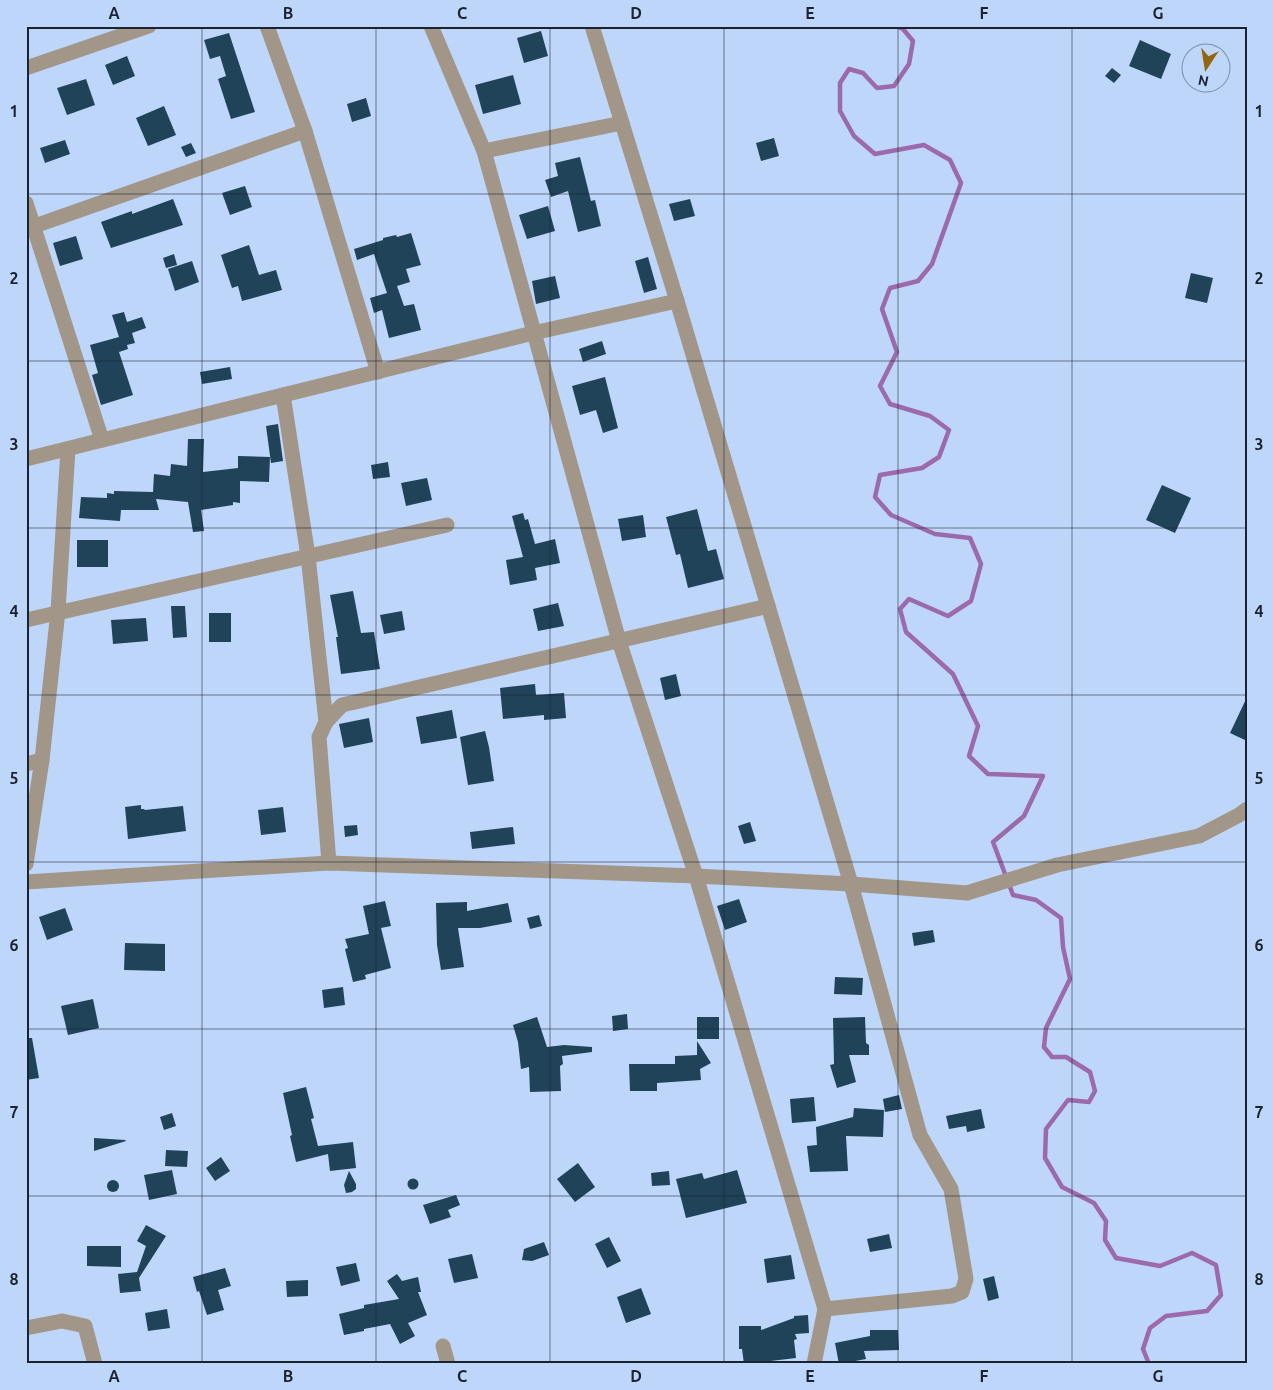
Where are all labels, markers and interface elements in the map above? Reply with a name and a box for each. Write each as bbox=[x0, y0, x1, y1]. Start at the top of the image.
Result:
text: A bbox=[108, 4, 120, 22]
text: B bbox=[283, 4, 293, 22]
text: C bbox=[457, 4, 467, 22]
text: D bbox=[630, 4, 642, 22]
text: E bbox=[805, 4, 815, 22]
text: F bbox=[980, 4, 989, 22]
text: G bbox=[1152, 4, 1164, 22]
north arrow bbox=[1180, 42, 1230, 92]
text: N bbox=[1197, 72, 1210, 90]
text: 1 bbox=[9, 102, 19, 120]
text: 1 bbox=[1254, 102, 1264, 120]
text: 2 bbox=[9, 269, 19, 287]
text: 2 bbox=[1254, 269, 1264, 287]
text: 3 bbox=[9, 435, 19, 453]
text: 3 bbox=[1254, 435, 1264, 453]
text: 4 bbox=[9, 602, 19, 620]
text: 4 bbox=[1254, 602, 1264, 620]
text: 5 bbox=[9, 769, 19, 787]
text: 5 bbox=[1254, 769, 1264, 787]
text: 6 bbox=[9, 936, 19, 954]
text: 6 bbox=[1254, 936, 1264, 954]
text: 7 bbox=[9, 1103, 19, 1121]
text: 7 bbox=[1254, 1103, 1264, 1121]
text: 8 bbox=[9, 1270, 19, 1288]
text: 8 bbox=[1254, 1270, 1264, 1288]
text: A bbox=[108, 1367, 120, 1385]
text: B bbox=[283, 1367, 293, 1385]
text: C bbox=[457, 1367, 467, 1385]
text: D bbox=[630, 1367, 642, 1385]
text: E bbox=[805, 1367, 815, 1385]
text: F bbox=[980, 1367, 989, 1385]
text: G bbox=[1152, 1367, 1164, 1385]

